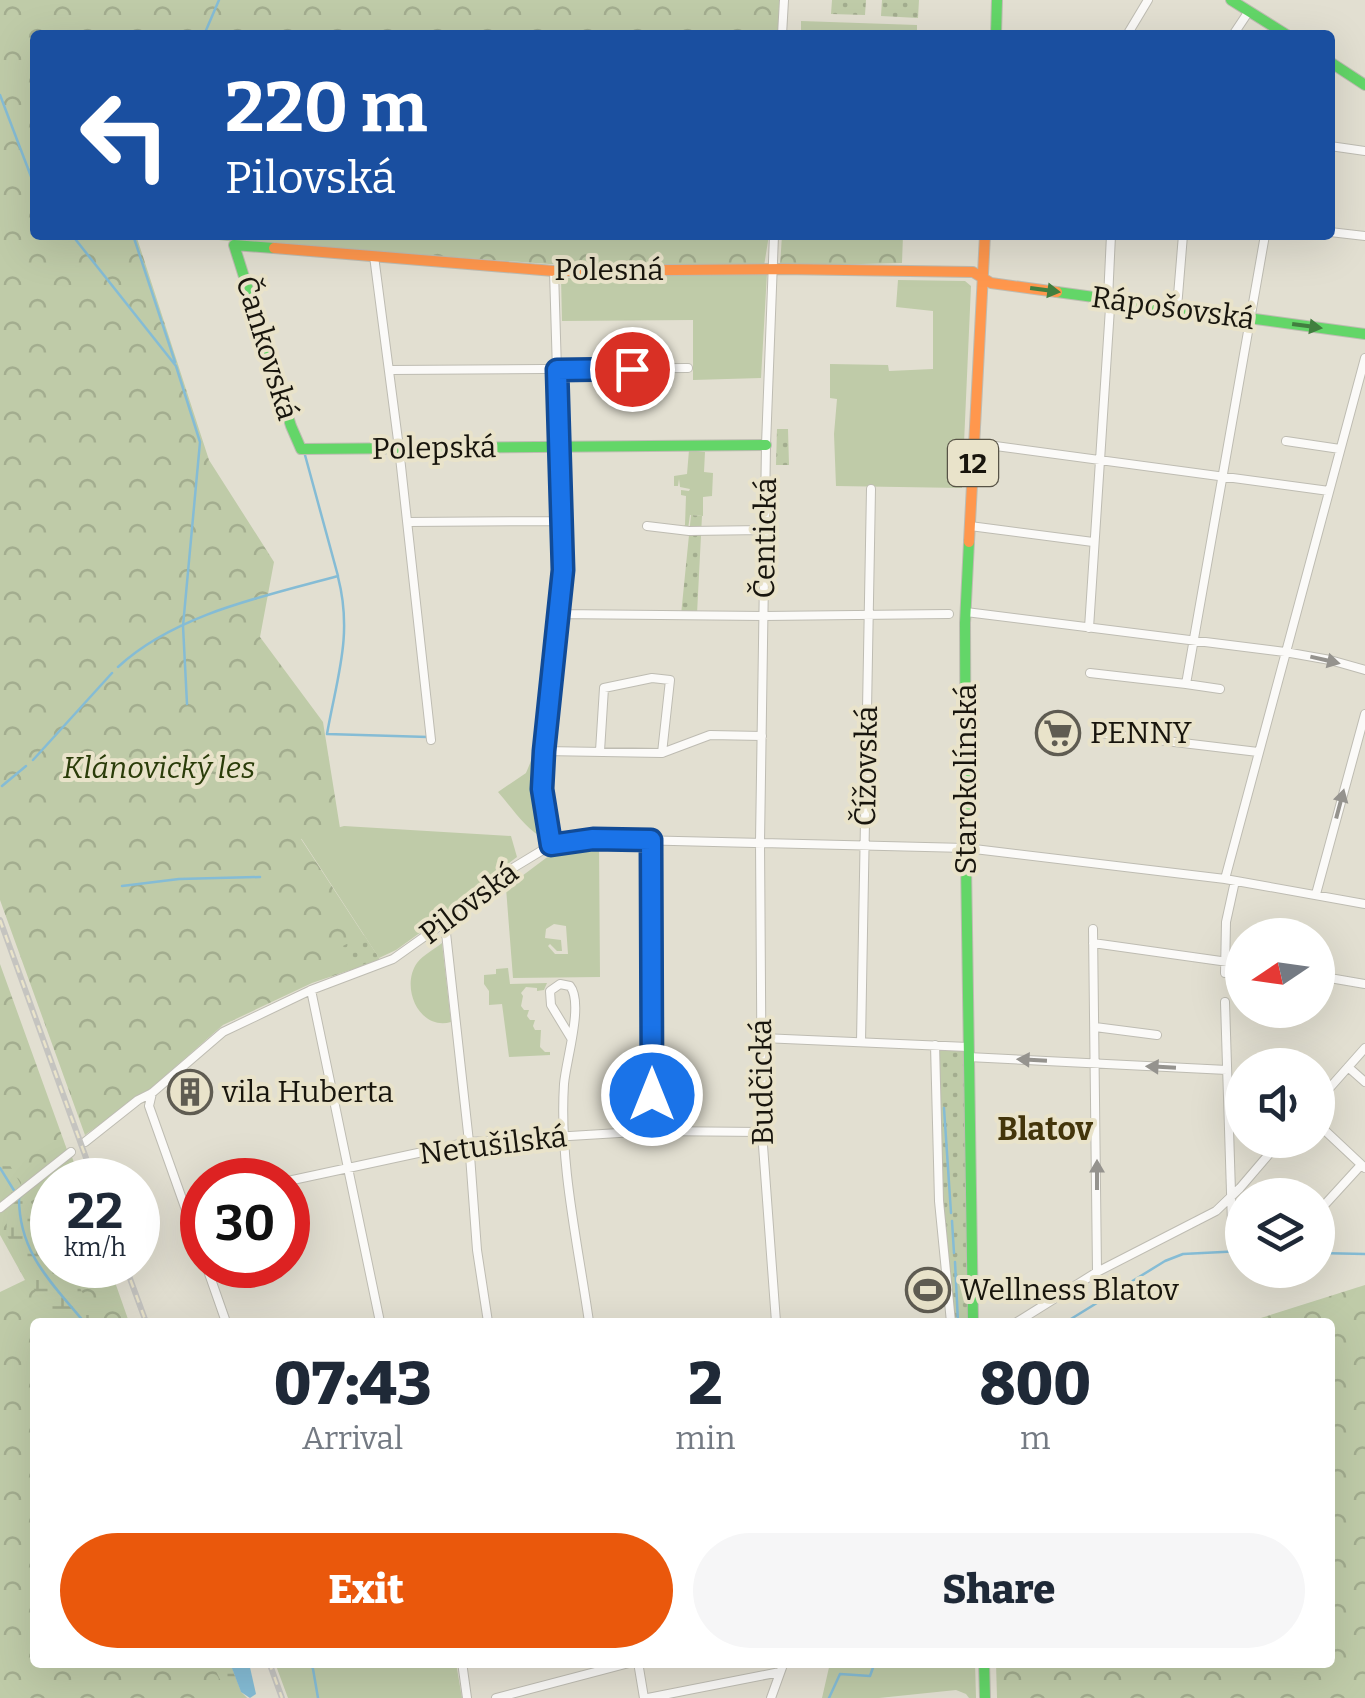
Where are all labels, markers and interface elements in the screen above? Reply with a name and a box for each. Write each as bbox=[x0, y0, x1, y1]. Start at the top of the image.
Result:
text: 220 m bbox=[225, 66, 428, 150]
icon: left bbox=[60, 70, 190, 200]
text: Pilovská bbox=[225, 151, 396, 205]
street label: Polesná bbox=[554, 252, 664, 288]
street label: Čankovská bbox=[228, 272, 306, 424]
street label: Rápošovská bbox=[1089, 279, 1257, 337]
one-way arrow bbox=[1029, 283, 1061, 299]
one-way arrow bbox=[1292, 318, 1324, 334]
pin bbox=[590, 327, 675, 412]
icon: arrive bbox=[605, 342, 660, 397]
street label: Polepská bbox=[371, 429, 497, 467]
road number: 12 bbox=[948, 440, 998, 486]
street label: Čentická bbox=[746, 477, 784, 599]
one-way arrow bbox=[1310, 653, 1341, 668]
street label: Starokolínská bbox=[948, 683, 984, 875]
street label: Čížovská bbox=[847, 705, 885, 827]
supermarket icon: PENNY bbox=[1035, 710, 1081, 756]
place label: PENNY bbox=[1090, 715, 1193, 751]
park label: Klánovický les bbox=[63, 750, 255, 786]
one-way arrow bbox=[1333, 788, 1349, 819]
street label: Pilovská bbox=[413, 854, 525, 952]
north arrow bbox=[1225, 918, 1335, 1028]
map controls bbox=[1225, 918, 1335, 1288]
street label: Budčická bbox=[743, 1018, 781, 1146]
position arrow bbox=[600, 1043, 704, 1147]
button: sound bbox=[1225, 1048, 1335, 1158]
one-way arrow bbox=[1016, 1052, 1048, 1068]
one-way arrow bbox=[1145, 1059, 1177, 1075]
building icon: vila Huberta bbox=[167, 1069, 213, 1115]
place label: vila Huberta bbox=[221, 1074, 394, 1110]
district label: Blatov bbox=[997, 1110, 1093, 1148]
street label: Netušilská bbox=[417, 1118, 569, 1172]
speed limit sign: 30 bbox=[180, 1158, 310, 1288]
one-way arrow bbox=[1088, 1158, 1104, 1190]
button: layers bbox=[1225, 1178, 1335, 1288]
text: 22 bbox=[67, 1181, 123, 1241]
text: km/h bbox=[64, 1233, 126, 1263]
sports icon: Wellness Blatov bbox=[905, 1267, 951, 1313]
place label: Wellness Blatov bbox=[960, 1272, 1179, 1308]
text: 07:43 bbox=[274, 1348, 432, 1420]
text: 2 bbox=[688, 1348, 723, 1420]
text: 800 bbox=[979, 1348, 1091, 1420]
text: Arrival bbox=[302, 1419, 403, 1457]
text: min bbox=[675, 1419, 736, 1457]
text: m bbox=[1020, 1419, 1051, 1457]
button: Exit bbox=[60, 1533, 673, 1648]
button: Share bbox=[693, 1533, 1305, 1648]

